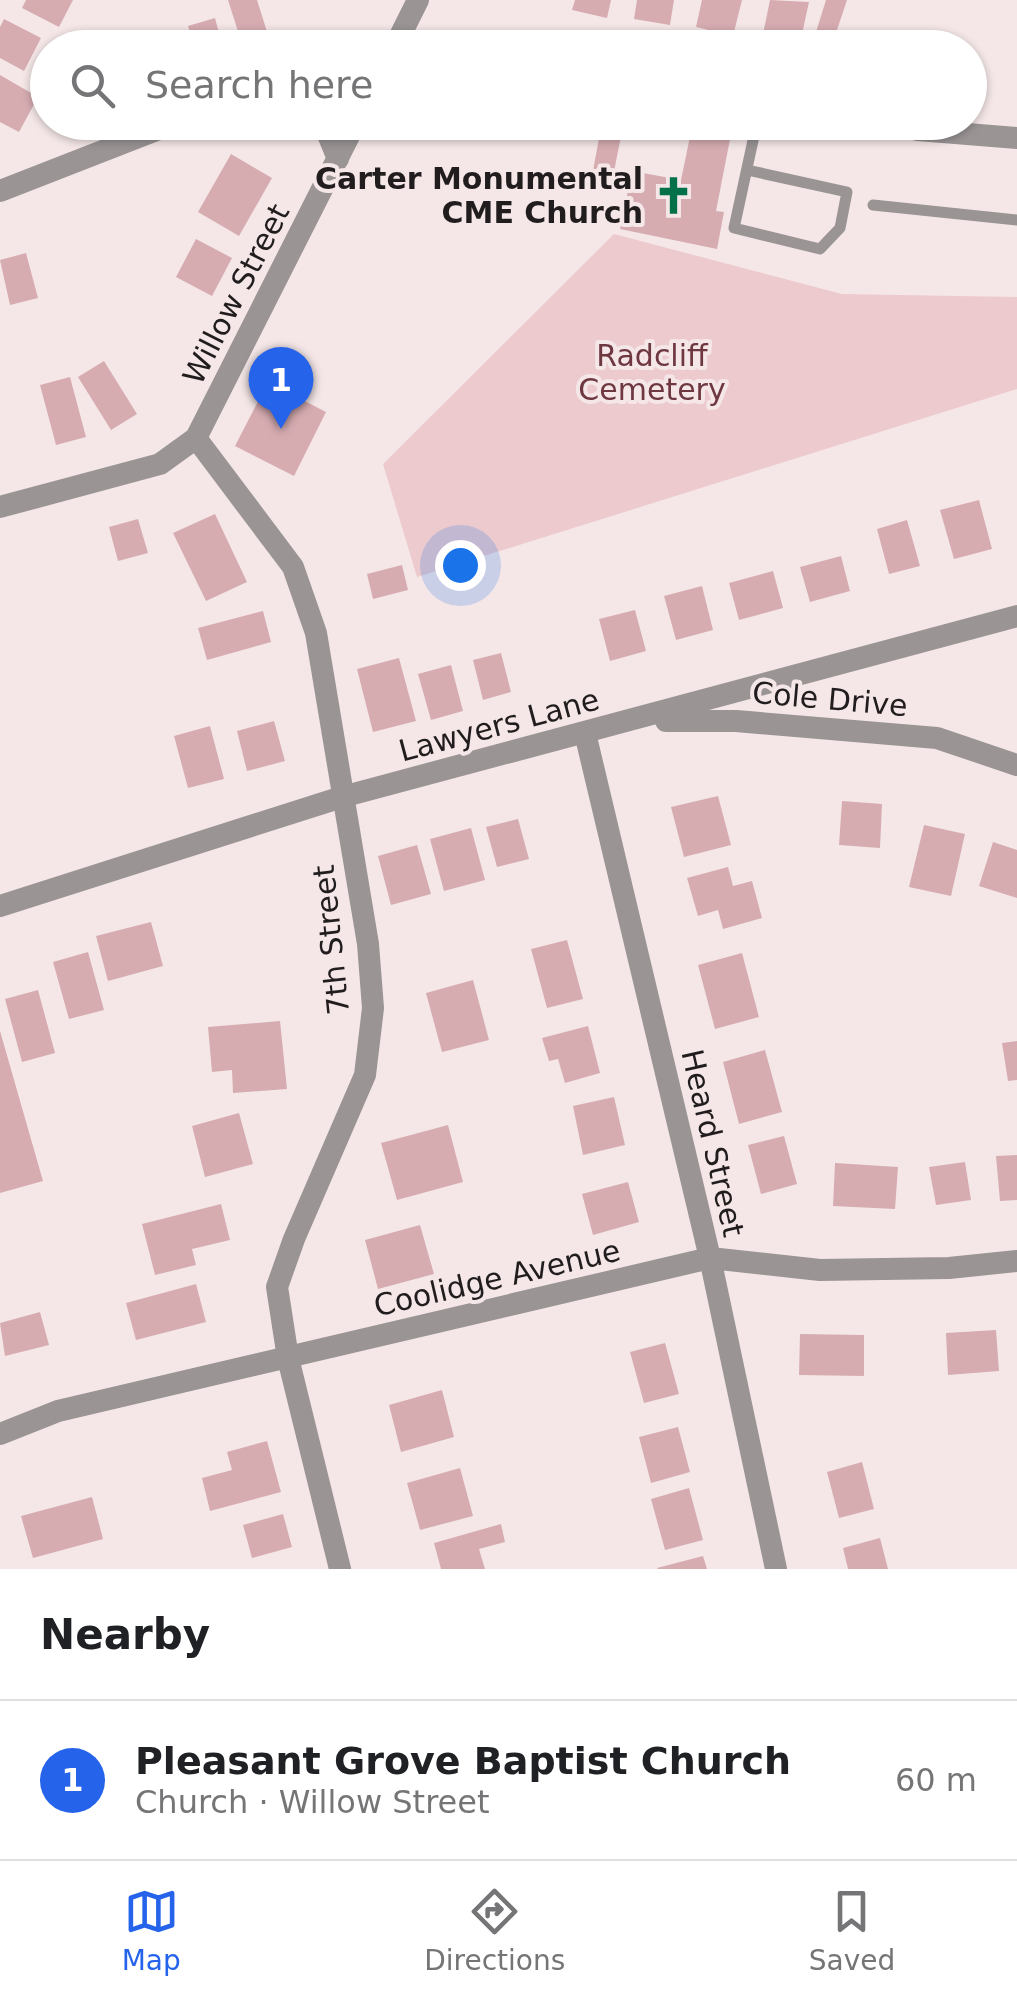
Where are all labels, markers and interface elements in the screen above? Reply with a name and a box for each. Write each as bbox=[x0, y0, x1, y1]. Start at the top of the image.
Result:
search box bbox=[30, 30, 987, 140]
icon: search bbox=[65, 58, 120, 113]
text: Search here bbox=[145, 63, 373, 107]
place label: Carter Monumental CME Church bbox=[315, 161, 643, 230]
church icon: Carter Monumental CME Church bbox=[652, 174, 694, 216]
street label: Willow Street bbox=[176, 198, 297, 390]
park label: Radcliff Cemetery bbox=[578, 338, 726, 407]
pin: 1 bbox=[248, 346, 314, 429]
your location bbox=[435, 540, 486, 591]
street label: Cole Drive bbox=[751, 675, 909, 723]
street label: Lawyers Lane bbox=[395, 681, 603, 769]
street label: 7th Street bbox=[306, 863, 356, 1017]
street label: Heard Street bbox=[674, 1046, 752, 1240]
street label: Coolidge Avenue bbox=[370, 1233, 624, 1323]
text: Nearby bbox=[40, 1610, 210, 1659]
text: Pleasant Grove Baptist Church bbox=[135, 1739, 791, 1783]
text: 1 bbox=[61, 1761, 84, 1799]
text: 60 m bbox=[895, 1761, 977, 1799]
text: Church · Willow Street bbox=[135, 1783, 490, 1821]
tab: Map bbox=[122, 1884, 181, 1977]
tab: Directions bbox=[424, 1884, 565, 1977]
tab: Saved bbox=[809, 1884, 895, 1977]

